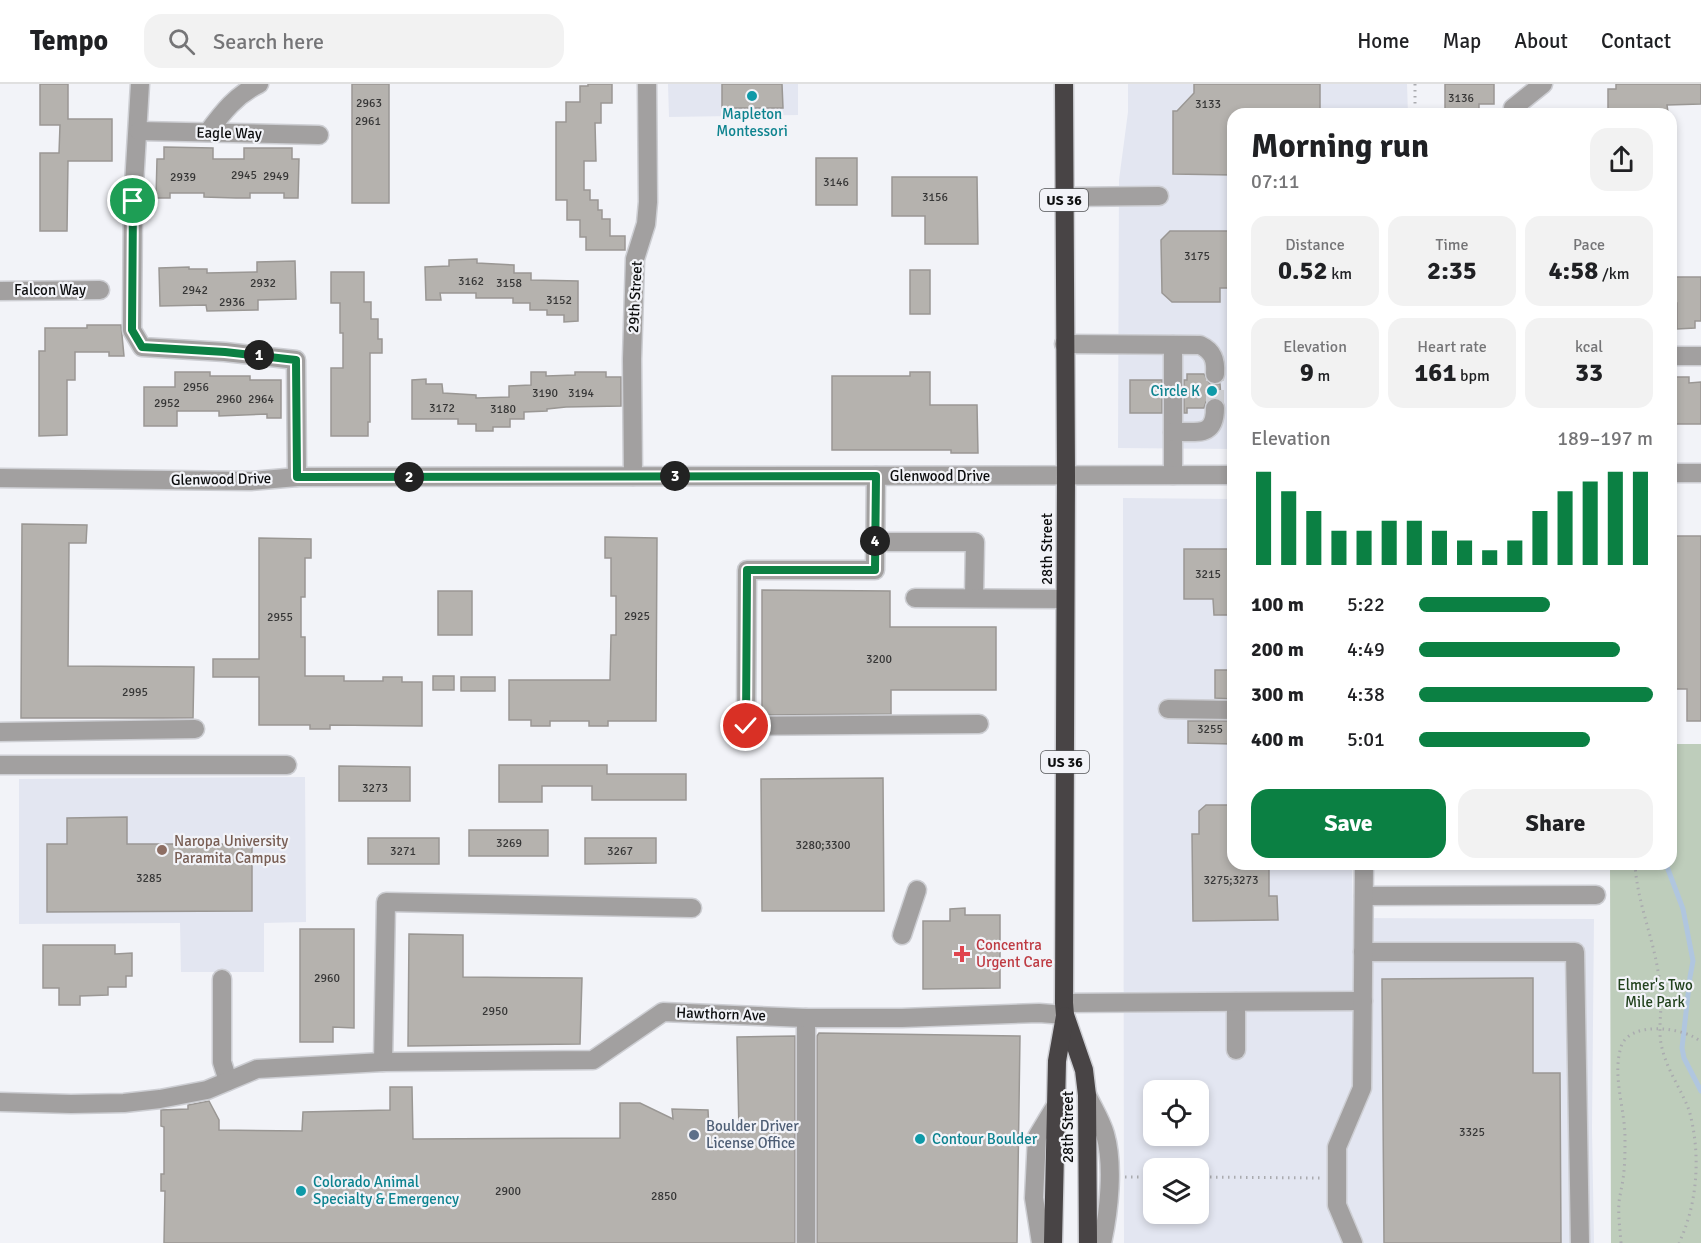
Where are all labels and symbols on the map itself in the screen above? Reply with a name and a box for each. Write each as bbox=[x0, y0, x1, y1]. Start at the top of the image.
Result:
marker: Mapleton Montessori bbox=[745, 89, 759, 103]
house number: 3136 bbox=[1448, 91, 1474, 106]
house number: 2963 bbox=[356, 96, 382, 111]
house number: 3133 bbox=[1195, 97, 1221, 112]
place label: Mapleton Montessori bbox=[716, 105, 788, 140]
house number: 2961 bbox=[355, 114, 381, 129]
street label: Eagle Way bbox=[196, 123, 262, 143]
house number: 2945 bbox=[231, 168, 257, 183]
house number: 2949 bbox=[263, 169, 289, 184]
house number: 2939 bbox=[170, 170, 196, 185]
pin bbox=[107, 175, 158, 226]
house number: 3146 bbox=[823, 175, 849, 190]
road number: US 36 bbox=[1040, 189, 1088, 211]
house number: 3156 bbox=[922, 190, 948, 205]
house number: 3175 bbox=[1184, 249, 1210, 264]
street label: 29th Street bbox=[624, 261, 646, 333]
house number: 3162 bbox=[458, 274, 484, 289]
house number: 2932 bbox=[250, 276, 276, 291]
house number: 3158 bbox=[496, 276, 522, 291]
street label: Falcon Way bbox=[14, 281, 86, 299]
house number: 2942 bbox=[182, 283, 208, 298]
house number: 3152 bbox=[546, 293, 572, 308]
house number: 2936 bbox=[219, 295, 245, 310]
pin: 1 bbox=[244, 340, 274, 370]
house number: 2956 bbox=[183, 380, 209, 395]
place label: Circle K bbox=[1151, 382, 1200, 400]
marker: Circle K bbox=[1205, 384, 1219, 398]
house number: 3190 bbox=[532, 386, 558, 401]
house number: 3194 bbox=[568, 386, 594, 401]
house number: 2960 bbox=[216, 392, 242, 407]
house number: 2964 bbox=[248, 392, 274, 407]
house number: 2952 bbox=[154, 396, 180, 411]
house number: 3172 bbox=[429, 401, 455, 416]
house number: 3180 bbox=[490, 402, 516, 417]
pin: 3 bbox=[660, 461, 690, 491]
pin: 2 bbox=[394, 462, 424, 492]
street label: Glenwood Drive bbox=[890, 467, 990, 485]
street label: Glenwood Drive bbox=[171, 469, 271, 489]
street label: 28th Street bbox=[1038, 513, 1056, 585]
pin: 4 bbox=[860, 526, 890, 556]
house number: 3215 bbox=[1195, 567, 1221, 582]
house number: 2925 bbox=[624, 609, 650, 624]
house number: 2955 bbox=[267, 610, 293, 625]
house number: 3200 bbox=[866, 652, 892, 667]
house number: 2995 bbox=[122, 685, 148, 700]
pin bbox=[720, 700, 771, 751]
house number: 3255 bbox=[1197, 722, 1223, 737]
road number: US 36 bbox=[1041, 751, 1089, 773]
house number: 3273 bbox=[362, 781, 388, 796]
place label: Naropa University Paramita Campus bbox=[174, 832, 288, 867]
house number: 3269 bbox=[496, 836, 522, 851]
house number: 3280;3300 bbox=[795, 838, 851, 853]
marker: Naropa University Paramita Campus bbox=[155, 843, 169, 857]
house number: 3271 bbox=[390, 844, 416, 859]
house number: 3267 bbox=[607, 844, 633, 859]
house number: 3285 bbox=[136, 871, 162, 886]
house number: 3275;3273 bbox=[1203, 873, 1259, 888]
place label: Concentra Urgent Care bbox=[976, 936, 1053, 971]
marker: Concentra Urgent Care bbox=[953, 945, 971, 963]
house number: 2960 bbox=[314, 971, 340, 986]
park label: Elmer's Two Mile Park bbox=[1617, 976, 1693, 1011]
street label: Hawthorn Ave bbox=[676, 1003, 766, 1025]
house number: 2950 bbox=[482, 1004, 508, 1019]
street label: 28th Street bbox=[1059, 1091, 1077, 1163]
place label: Boulder Driver License Office bbox=[706, 1117, 799, 1152]
house number: 3325 bbox=[1459, 1125, 1485, 1140]
marker: Boulder Driver License Office bbox=[687, 1128, 701, 1142]
place label: Contour Boulder bbox=[932, 1130, 1038, 1148]
marker: Contour Boulder bbox=[913, 1132, 927, 1146]
place label: Colorado Animal Specialty & Emergency bbox=[313, 1173, 459, 1208]
marker: Colorado Animal Specialty & Emergency bbox=[294, 1184, 308, 1198]
house number: 2900 bbox=[495, 1184, 521, 1199]
house number: 2850 bbox=[651, 1189, 677, 1204]

